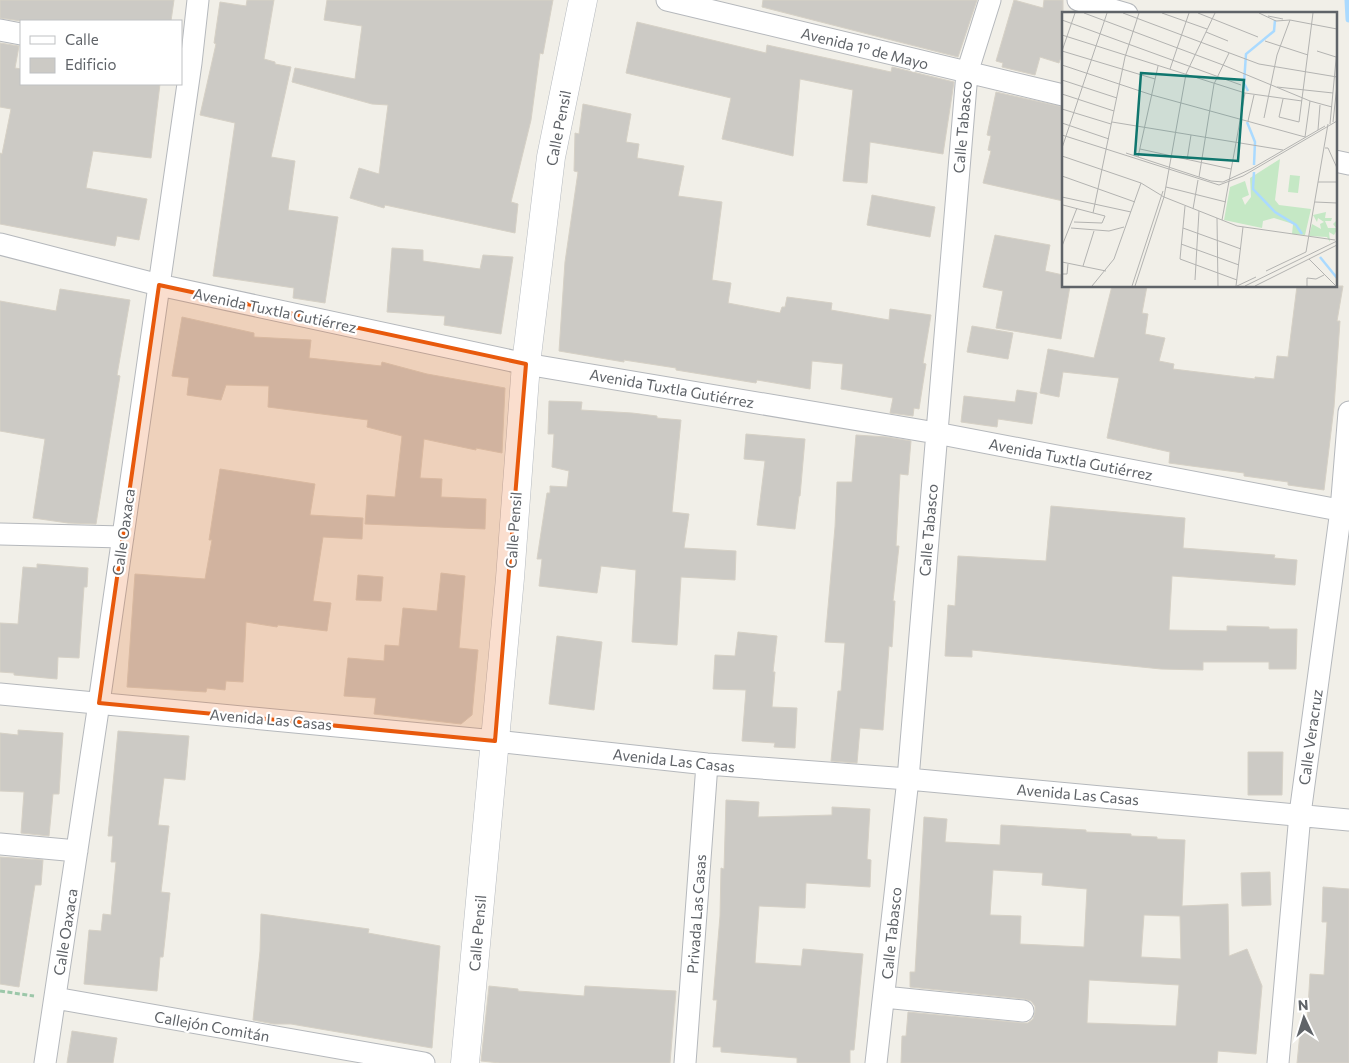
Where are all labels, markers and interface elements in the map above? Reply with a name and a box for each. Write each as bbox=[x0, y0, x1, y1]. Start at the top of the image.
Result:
inset map bbox=[1062, 12, 1336, 288]
legend bbox=[20, 20, 182, 85]
street label: Avenida 1º de Mayo bbox=[799, 23, 931, 73]
text: Calle bbox=[65, 30, 99, 48]
text: Edificio bbox=[65, 55, 116, 73]
street label: Calle Tabasco bbox=[949, 80, 975, 174]
street label: Calle Pensil bbox=[542, 89, 574, 167]
street label: Avenida Tuxtla Gutiérrez bbox=[192, 284, 358, 336]
street label: Avenida Tuxtla Gutiérrez bbox=[588, 365, 756, 411]
street label: Avenida Tuxtla Gutiérrez bbox=[987, 434, 1155, 484]
street label: Calle Tabasco bbox=[915, 483, 941, 577]
street label: Calle Oaxaca bbox=[108, 487, 138, 577]
street label: Calle Pensil bbox=[501, 491, 525, 569]
street label: Calle Veracruz bbox=[1294, 688, 1326, 786]
street label: Avenida Las Casas bbox=[209, 705, 333, 733]
street label: Avenida Las Casas bbox=[612, 745, 736, 775]
street label: Avenida Las Casas bbox=[1016, 780, 1140, 808]
street label: Privada Las Casas bbox=[683, 853, 709, 974]
street label: Calle Tabasco bbox=[877, 886, 905, 980]
street label: Calle Oaxaca bbox=[49, 887, 81, 977]
street label: Calle Pensil bbox=[465, 894, 489, 972]
north arrow bbox=[1279, 993, 1329, 1043]
text: N bbox=[1297, 996, 1309, 1013]
street label: Callejón Comitán bbox=[153, 1007, 271, 1045]

